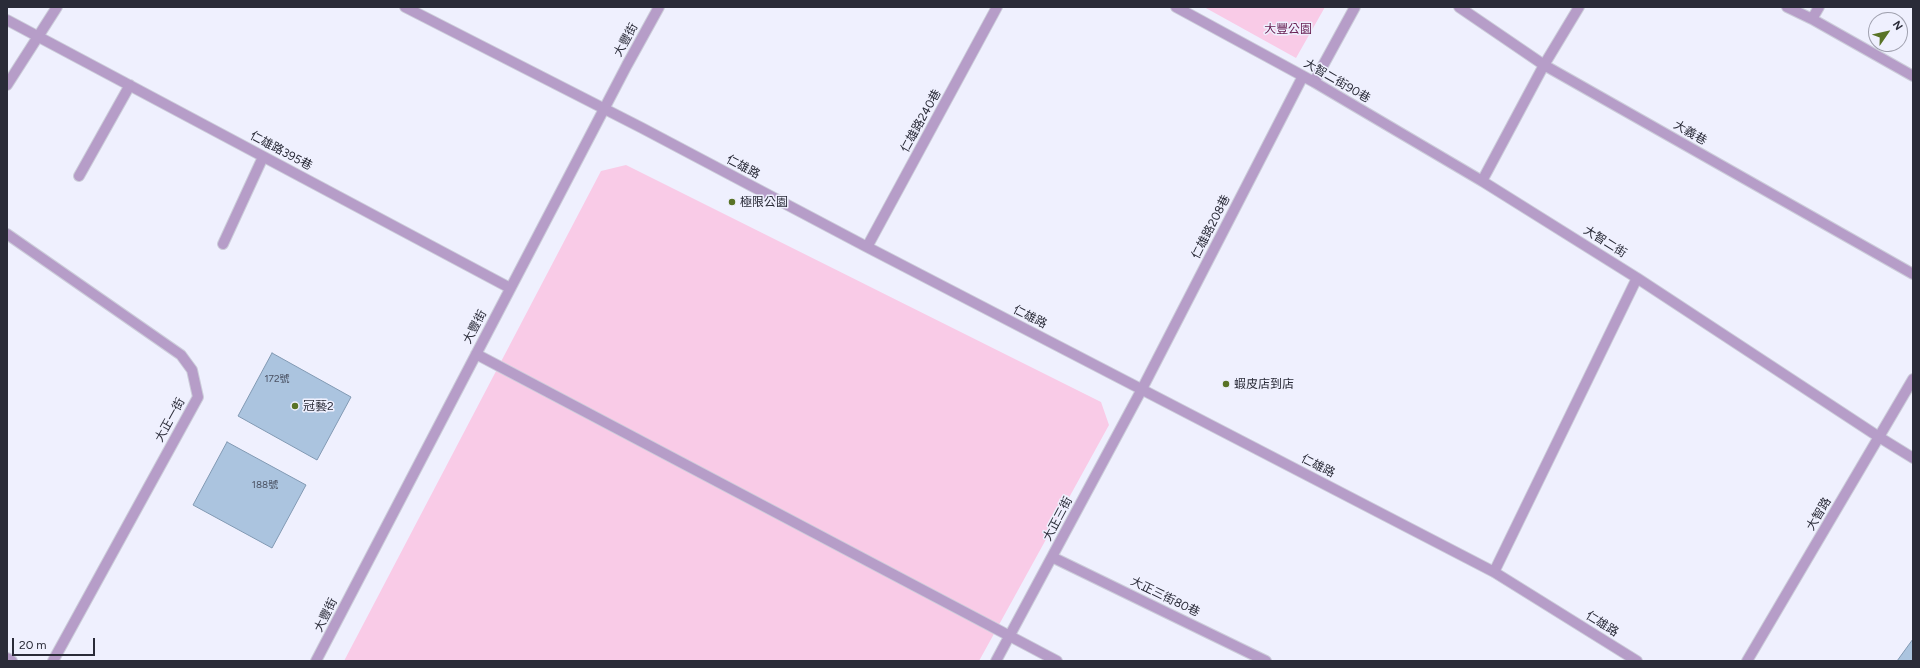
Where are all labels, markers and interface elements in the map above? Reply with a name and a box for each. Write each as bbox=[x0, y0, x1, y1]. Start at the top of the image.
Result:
north arrow bbox=[1868, 12, 1908, 52]
text: N bbox=[1890, 18, 1905, 33]
street label: 大豐街 bbox=[611, 21, 641, 59]
park label: 大豐公園 bbox=[1264, 22, 1312, 36]
street label: 大智二街90巷 bbox=[1301, 56, 1373, 106]
street label: 仁雄路240巷 bbox=[898, 87, 944, 155]
street label: 大義巷 bbox=[1671, 118, 1709, 148]
street label: 仁雄路395巷 bbox=[248, 129, 314, 173]
street label: 仁雄路 bbox=[724, 152, 762, 182]
street label: 仁雄路208巷 bbox=[1189, 193, 1233, 261]
place label: 極限公園 bbox=[740, 195, 788, 209]
marker: 極限公園 bbox=[727, 197, 737, 207]
street label: 大智二街 bbox=[1581, 223, 1629, 261]
street label: 仁雄路 bbox=[1011, 302, 1049, 332]
street label: 大豐街 bbox=[460, 308, 490, 346]
house number: 172號 bbox=[264, 373, 290, 385]
place label: 蝦皮店到店 bbox=[1234, 377, 1294, 391]
marker: 蝦皮店到店 bbox=[1221, 379, 1231, 389]
street label: 大正一街 bbox=[152, 396, 188, 444]
place label: 冠藝2 bbox=[303, 399, 334, 413]
marker: 冠藝2 bbox=[290, 401, 300, 411]
street label: 仁雄路 bbox=[1299, 451, 1337, 481]
house number: 188號 bbox=[252, 479, 278, 491]
street label: 大正三街 bbox=[1040, 494, 1076, 544]
street label: 大智路 bbox=[1804, 495, 1834, 533]
street label: 大正三街80巷 bbox=[1128, 574, 1202, 620]
street label: 大豐街 bbox=[311, 596, 341, 634]
street label: 仁雄路 bbox=[1583, 608, 1621, 640]
scale bar bbox=[14, 630, 97, 656]
text: 20 m bbox=[19, 638, 47, 652]

